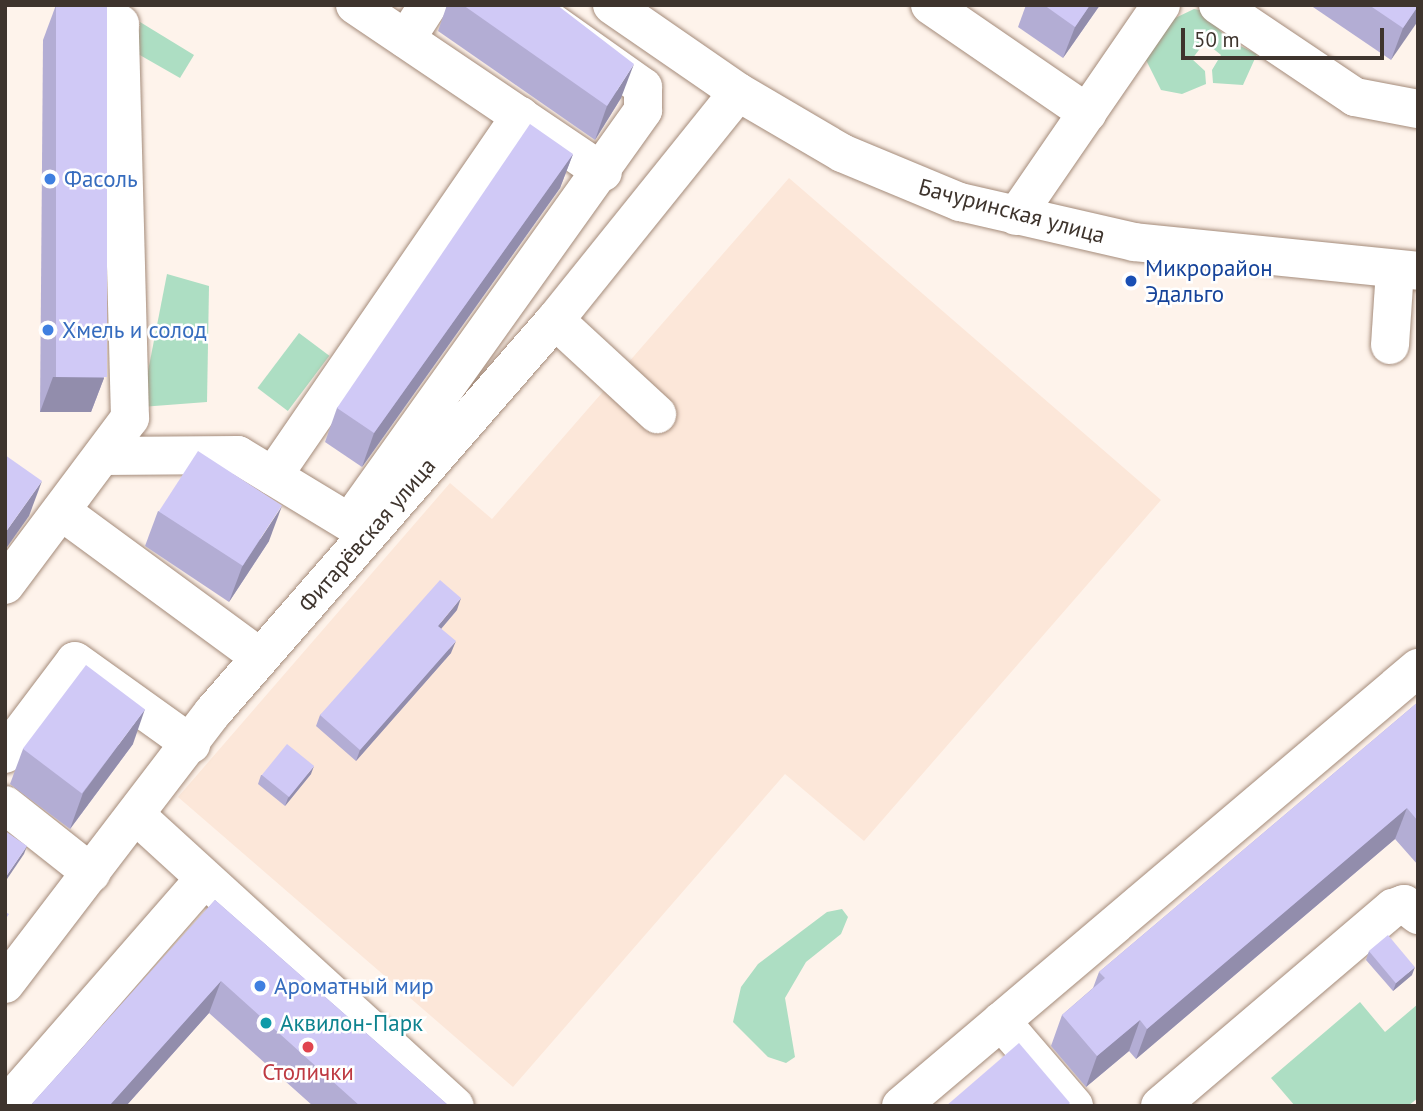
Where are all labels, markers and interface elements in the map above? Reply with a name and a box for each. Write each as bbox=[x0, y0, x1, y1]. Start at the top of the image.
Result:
scale bar bbox=[1185, 14, 1388, 58]
text: 50 m bbox=[1194, 26, 1240, 53]
place label: Фасоль bbox=[64, 165, 138, 193]
marker: Фасоль bbox=[42, 171, 58, 187]
street label: Бачуринская улица bbox=[916, 173, 1108, 249]
place label: Микрорайон Эдальго bbox=[1145, 254, 1273, 308]
marker: Микрорайон Эдальго bbox=[1123, 273, 1139, 289]
place label: Хмель и солод bbox=[62, 316, 208, 344]
marker: Хмель и солод bbox=[40, 322, 56, 338]
street label: Фитарёвская улица bbox=[293, 452, 441, 618]
place label: Ароматный мир bbox=[274, 972, 434, 1000]
marker: Ароматный мир bbox=[252, 978, 268, 994]
place label: Аквилон-Парк bbox=[280, 1009, 423, 1037]
marker: Аквилон-Парк bbox=[258, 1015, 274, 1031]
marker: Столички bbox=[300, 1039, 316, 1055]
place label: Столички bbox=[262, 1058, 354, 1086]

